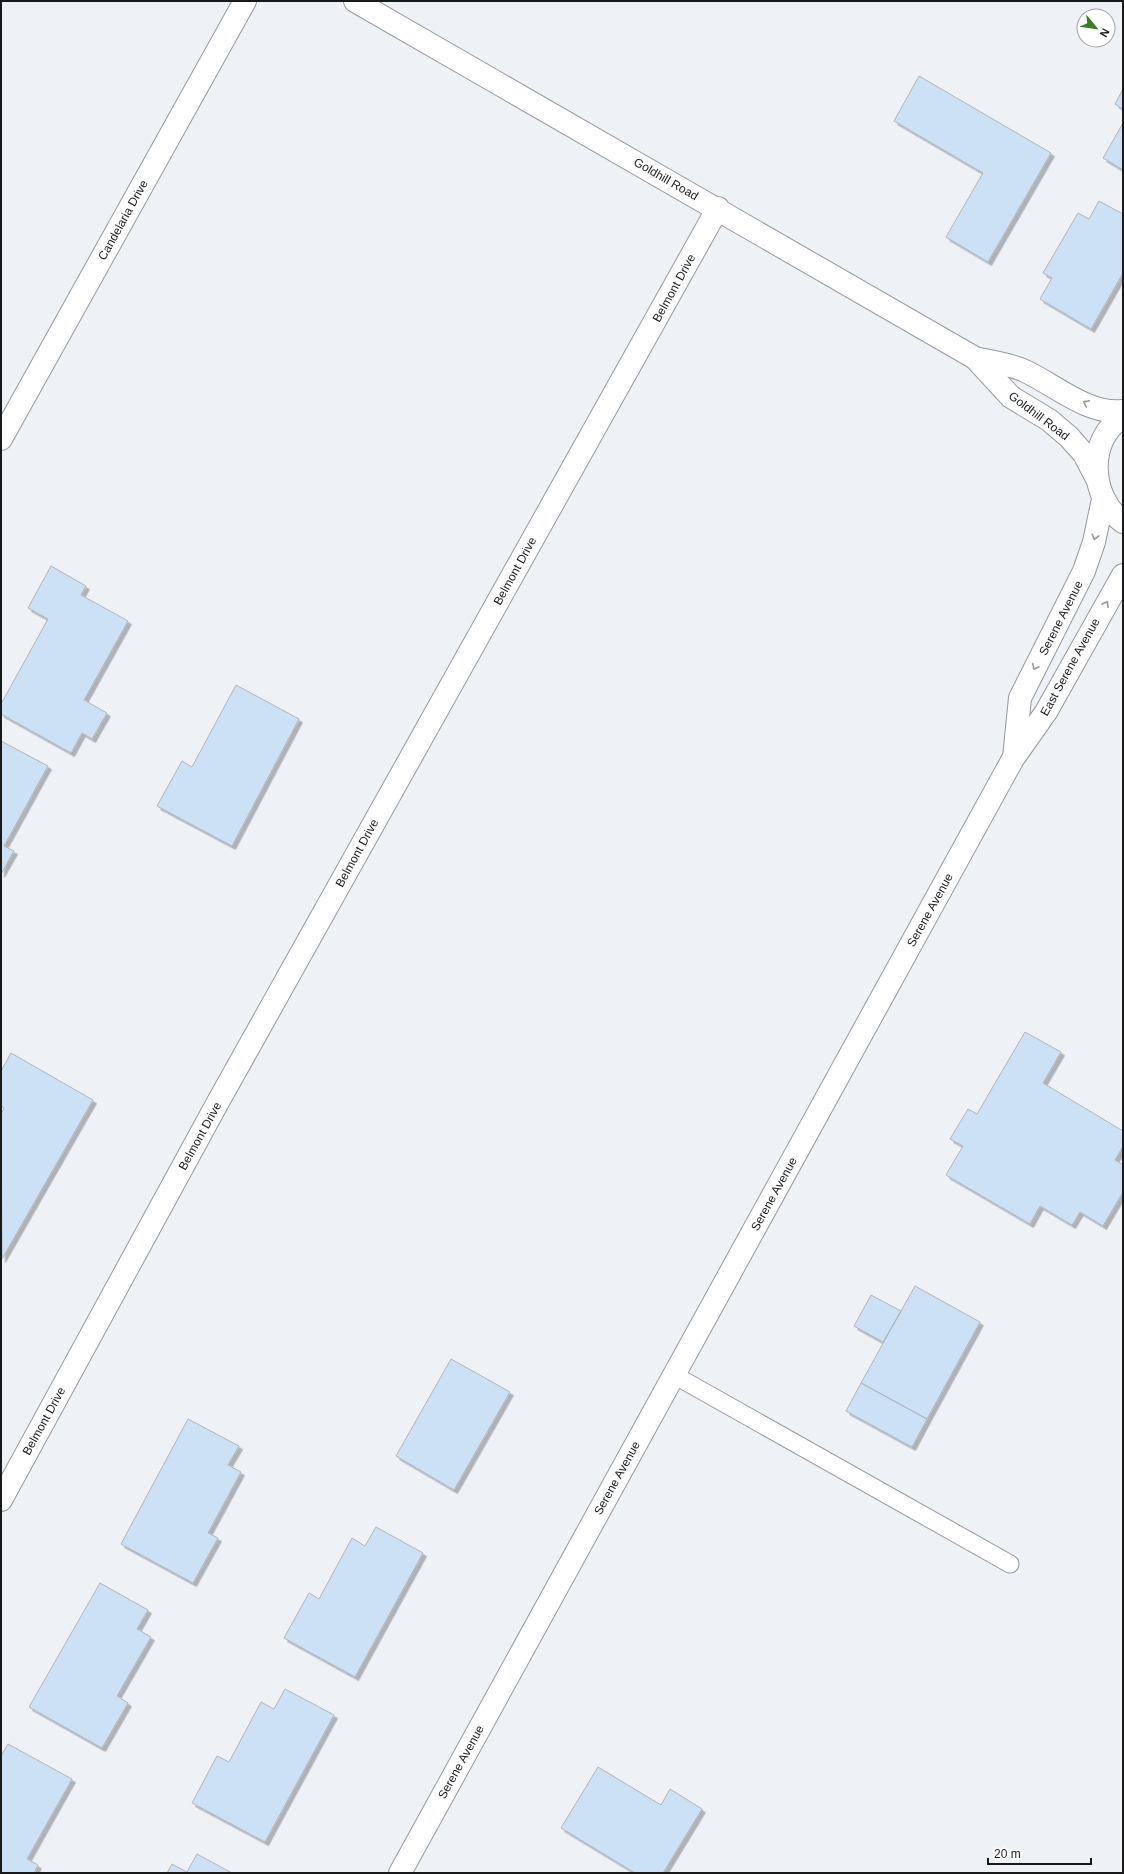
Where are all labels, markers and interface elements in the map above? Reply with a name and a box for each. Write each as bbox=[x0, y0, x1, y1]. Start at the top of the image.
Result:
north arrow bbox=[1076, 8, 1116, 48]
text: N bbox=[1098, 26, 1112, 39]
street label: Goldhill Road bbox=[631, 155, 701, 203]
street label: Candelaria Drive bbox=[95, 177, 151, 262]
street label: Belmont Drive bbox=[650, 251, 699, 324]
street label: Goldhill Road bbox=[1006, 389, 1072, 443]
one-way arrow bbox=[1082, 400, 1090, 408]
one-way arrow bbox=[1091, 533, 1100, 540]
street label: Belmont Drive bbox=[491, 534, 540, 607]
street label: Serene Avenue bbox=[1036, 578, 1086, 658]
one-way arrow bbox=[1101, 600, 1108, 608]
street label: East Serene Avenue bbox=[1037, 616, 1103, 718]
one-way arrow bbox=[1032, 663, 1040, 671]
street label: Belmont Drive bbox=[333, 816, 382, 889]
street label: Serene Avenue bbox=[904, 871, 956, 949]
street label: Belmont Drive bbox=[176, 1099, 225, 1172]
street label: Serene Avenue bbox=[748, 1155, 800, 1233]
street label: Belmont Drive bbox=[20, 1384, 69, 1457]
street label: Serene Avenue bbox=[591, 1439, 643, 1517]
street label: Serene Avenue bbox=[435, 1723, 487, 1801]
scale bar bbox=[988, 1840, 1091, 1866]
text: 20 m bbox=[994, 1847, 1021, 1861]

